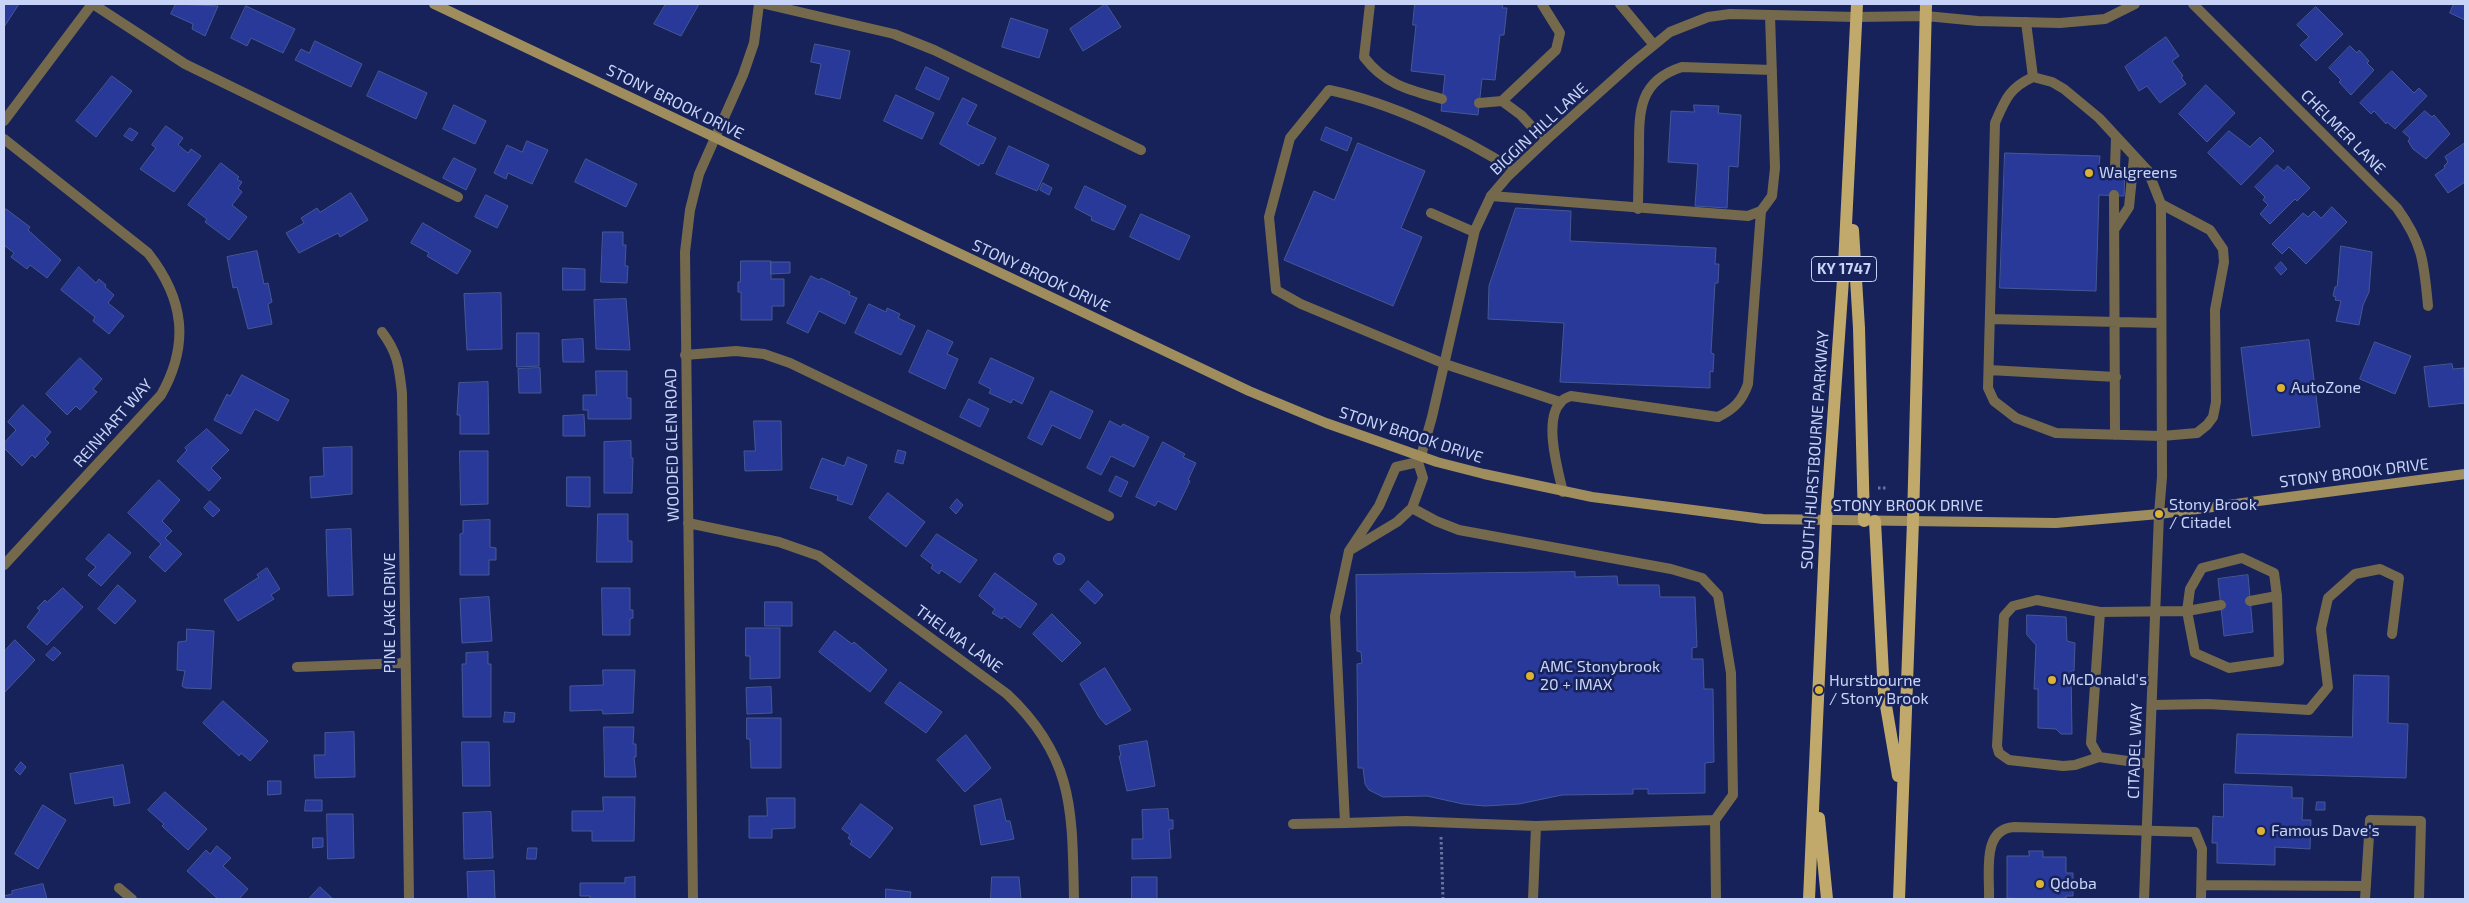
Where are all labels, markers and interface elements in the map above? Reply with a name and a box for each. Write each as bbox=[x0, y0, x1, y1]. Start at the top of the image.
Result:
street label: STONY BROOK DRIVE bbox=[603, 60, 747, 144]
street label: BIGGIN HILL LANE bbox=[1486, 79, 1592, 179]
street label: CHELMER LANE bbox=[2297, 86, 2389, 178]
place label: Walgreens bbox=[2099, 163, 2177, 183]
marker: Walgreens bbox=[2083, 167, 2095, 179]
street label: STONY BROOK DRIVE bbox=[969, 236, 1113, 316]
road number: KY 1747 bbox=[1812, 256, 1876, 282]
street label: SOUTH HURSTBOURNE PARKWAY bbox=[1797, 330, 1833, 570]
street label: WOODED GLEN ROAD bbox=[661, 368, 683, 522]
street label: REINHART WAY bbox=[69, 375, 157, 471]
place label: AutoZone bbox=[2291, 378, 2361, 398]
marker: AutoZone bbox=[2275, 382, 2287, 394]
street label: STONY BROOK DRIVE bbox=[1337, 403, 1485, 467]
street label: STONY BROOK DRIVE bbox=[2278, 454, 2430, 492]
place label: Stony Brook / Citadel bbox=[2169, 495, 2257, 533]
street label: STONY BROOK DRIVE bbox=[1833, 496, 1983, 516]
marker: Stony Brook / Citadel bbox=[2153, 508, 2165, 520]
street label: PINE LAKE DRIVE bbox=[380, 553, 400, 673]
street label: THELMA LANE bbox=[912, 601, 1006, 677]
place label: AMC Stonybrook 20 + IMAX bbox=[1540, 657, 1660, 695]
marker: AMC Stonybrook 20 + IMAX bbox=[1524, 670, 1536, 682]
place label: McDonald's bbox=[2062, 670, 2147, 690]
place label: Hurstbourne / Stony Brook bbox=[1829, 671, 1929, 709]
marker: McDonald's bbox=[2046, 674, 2058, 686]
marker: Hurstbourne / Stony Brook bbox=[1813, 684, 1825, 696]
street label: CITADEL WAY bbox=[2124, 703, 2146, 799]
place label: Famous Dave's bbox=[2271, 821, 2380, 841]
marker: Famous Dave's bbox=[2255, 825, 2267, 837]
place label: Qdoba bbox=[2050, 874, 2097, 894]
marker: Qdoba bbox=[2034, 878, 2046, 890]

